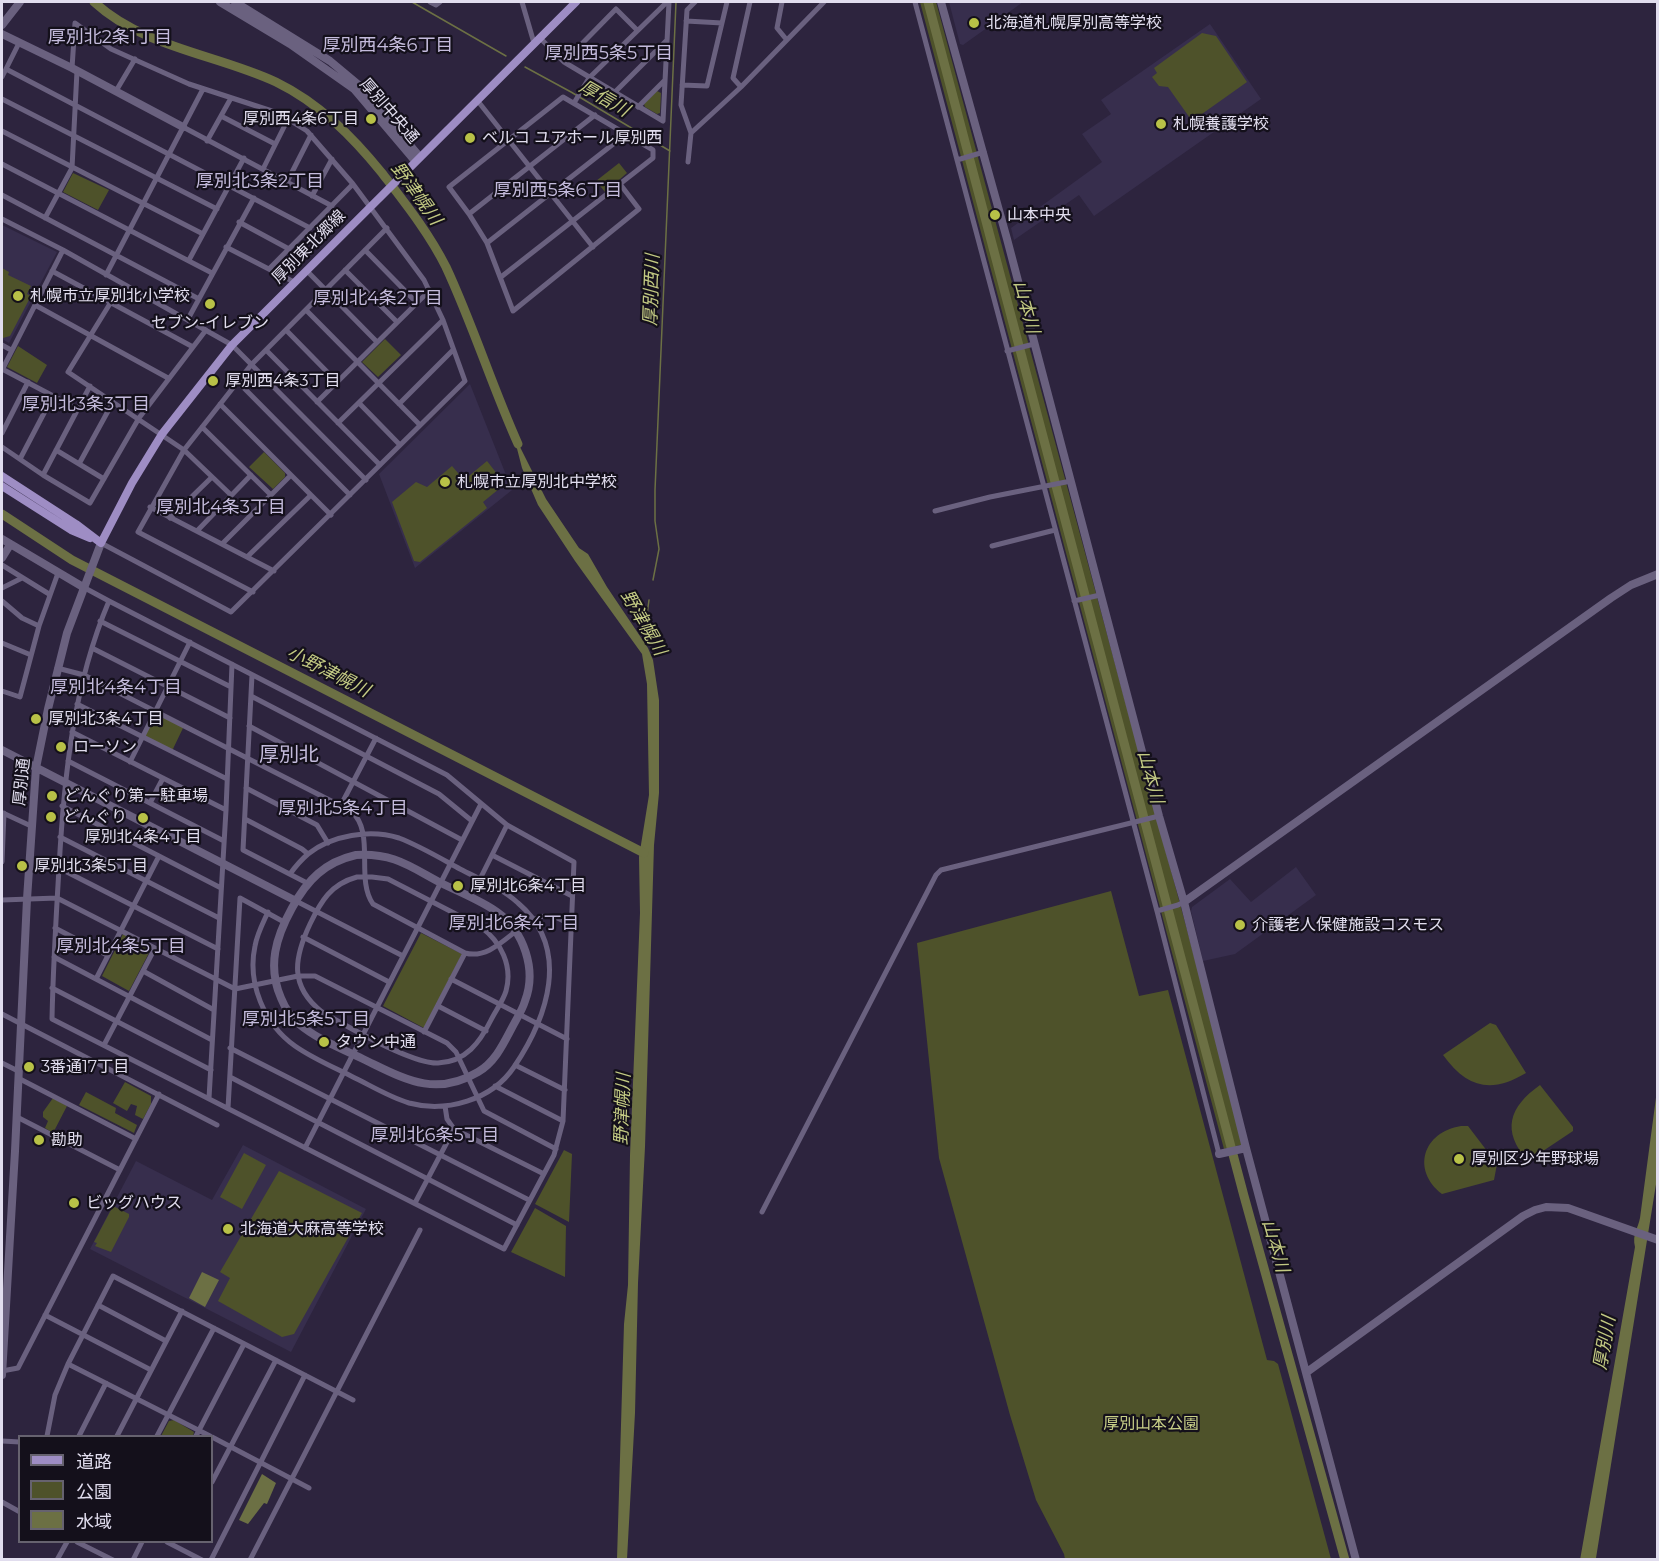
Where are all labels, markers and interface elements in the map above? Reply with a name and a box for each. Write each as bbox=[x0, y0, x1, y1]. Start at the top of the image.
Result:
place label: 北海道札幌厚別高等学校 bbox=[986, 13, 1162, 33]
marker: 北海道札幌厚別高等学校 bbox=[967, 16, 981, 30]
district label: 厚別北2条1丁目 bbox=[48, 27, 172, 49]
district label: 厚別西4条6丁目 bbox=[323, 35, 453, 57]
district label: 厚別西5条5丁目 bbox=[545, 43, 673, 65]
street label: 厚別中央通 bbox=[356, 75, 422, 147]
water label: 厚信川 bbox=[575, 76, 633, 122]
place label: 厚別西4条6丁目 bbox=[243, 109, 359, 129]
marker: 厚別西4条6丁目 bbox=[364, 112, 378, 126]
place label: 札幌養護学校 bbox=[1173, 114, 1269, 134]
marker: 札幌養護学校 bbox=[1154, 117, 1168, 131]
place label: ベルコ ユアホール厚別西 bbox=[482, 128, 662, 148]
marker: ベルコ ユアホール厚別西 bbox=[463, 131, 477, 145]
water label: 野津幌川 bbox=[386, 159, 446, 229]
district label: 厚別北3条2丁目 bbox=[196, 171, 324, 193]
district label: 厚別西5条6丁目 bbox=[493, 180, 623, 202]
place label: 山本中央 bbox=[1007, 205, 1071, 225]
street label: 厚別東北郷線 bbox=[268, 206, 350, 288]
marker: 山本中央 bbox=[988, 208, 1002, 222]
water label: 厚別西川 bbox=[640, 254, 664, 326]
water label: 山本川 bbox=[1009, 278, 1043, 336]
place label: 札幌市立厚別北小学校 bbox=[30, 286, 190, 306]
district label: 厚別北4条2丁目 bbox=[313, 288, 443, 310]
marker: 札幌市立厚別北小学校 bbox=[11, 289, 25, 303]
marker: セブン-イレブン bbox=[203, 297, 217, 311]
place label: セブン-イレブン bbox=[151, 313, 269, 333]
place label: 厚別西4条3丁目 bbox=[225, 371, 341, 391]
marker: 厚別西4条3丁目 bbox=[206, 374, 220, 388]
district label: 厚別北3条3丁目 bbox=[22, 394, 150, 416]
place label: 札幌市立厚別北中学校 bbox=[457, 472, 617, 492]
marker: 札幌市立厚別北中学校 bbox=[438, 475, 452, 489]
district label: 厚別北4条3丁目 bbox=[156, 497, 286, 519]
water label: 野津幌川 bbox=[616, 586, 670, 660]
water label: 小野津幌川 bbox=[283, 642, 373, 702]
district label: 厚別北4条4丁目 bbox=[50, 677, 182, 699]
place label: 厚別北3条4丁目 bbox=[48, 709, 164, 729]
marker: 厚別北3条4丁目 bbox=[29, 712, 43, 726]
place label: ローソン bbox=[73, 737, 137, 757]
marker: ローソン bbox=[54, 740, 68, 754]
district label: 厚別北 bbox=[259, 743, 319, 767]
water label: 山本川 bbox=[1133, 748, 1167, 806]
street label: 厚別通 bbox=[10, 757, 34, 807]
place label: どんぐり第一駐車場 bbox=[64, 786, 208, 806]
marker: どんぐり第一駐車場 bbox=[45, 789, 59, 803]
district label: 厚別北5条4丁目 bbox=[278, 798, 408, 820]
place label: どんぐり bbox=[63, 807, 127, 827]
marker: どんぐり bbox=[44, 810, 58, 824]
marker: 厚別北4条4丁目 bbox=[136, 811, 150, 825]
place label: 厚別北4条4丁目 bbox=[84, 827, 202, 847]
place label: 厚別北3条5丁目 bbox=[34, 856, 148, 876]
marker: 厚別北3条5丁目 bbox=[15, 859, 29, 873]
place label: 厚別北6条4丁目 bbox=[470, 876, 586, 896]
marker: 厚別北6条4丁目 bbox=[451, 879, 465, 893]
district label: 厚別北6条4丁目 bbox=[449, 913, 579, 935]
place label: 介護老人保健施設コスモス bbox=[1252, 915, 1444, 935]
marker: 介護老人保健施設コスモス bbox=[1233, 918, 1247, 932]
district label: 厚別北4条5丁目 bbox=[56, 936, 186, 958]
district label: 厚別北5条5丁目 bbox=[242, 1009, 370, 1031]
place label: タウン中通 bbox=[336, 1032, 416, 1052]
marker: タウン中通 bbox=[317, 1035, 331, 1049]
place label: 3番通17丁目 bbox=[41, 1057, 129, 1077]
marker: 3番通17丁目 bbox=[22, 1060, 36, 1074]
water label: 野津幌川 bbox=[611, 1073, 635, 1145]
district label: 厚別北6条5丁目 bbox=[370, 1125, 500, 1147]
place label: 勘助 bbox=[51, 1130, 83, 1150]
marker: 勘助 bbox=[32, 1133, 46, 1147]
place label: 厚別区少年野球場 bbox=[1471, 1149, 1599, 1169]
marker: 厚別区少年野球場 bbox=[1452, 1152, 1466, 1166]
place label: ビッグハウス bbox=[86, 1193, 182, 1213]
marker: ビッグハウス bbox=[67, 1196, 81, 1210]
water label: 山本川 bbox=[1257, 1217, 1293, 1275]
place label: 北海道大麻高等学校 bbox=[240, 1219, 384, 1239]
marker: 北海道大麻高等学校 bbox=[221, 1222, 235, 1236]
water label: 厚別川 bbox=[1590, 1315, 1620, 1371]
park label: 厚別山本公園 bbox=[1103, 1414, 1199, 1434]
legend bbox=[18, 1435, 213, 1543]
text: 道路 bbox=[76, 1451, 112, 1473]
text: 公園 bbox=[76, 1481, 112, 1503]
text: 水域 bbox=[76, 1511, 112, 1533]

